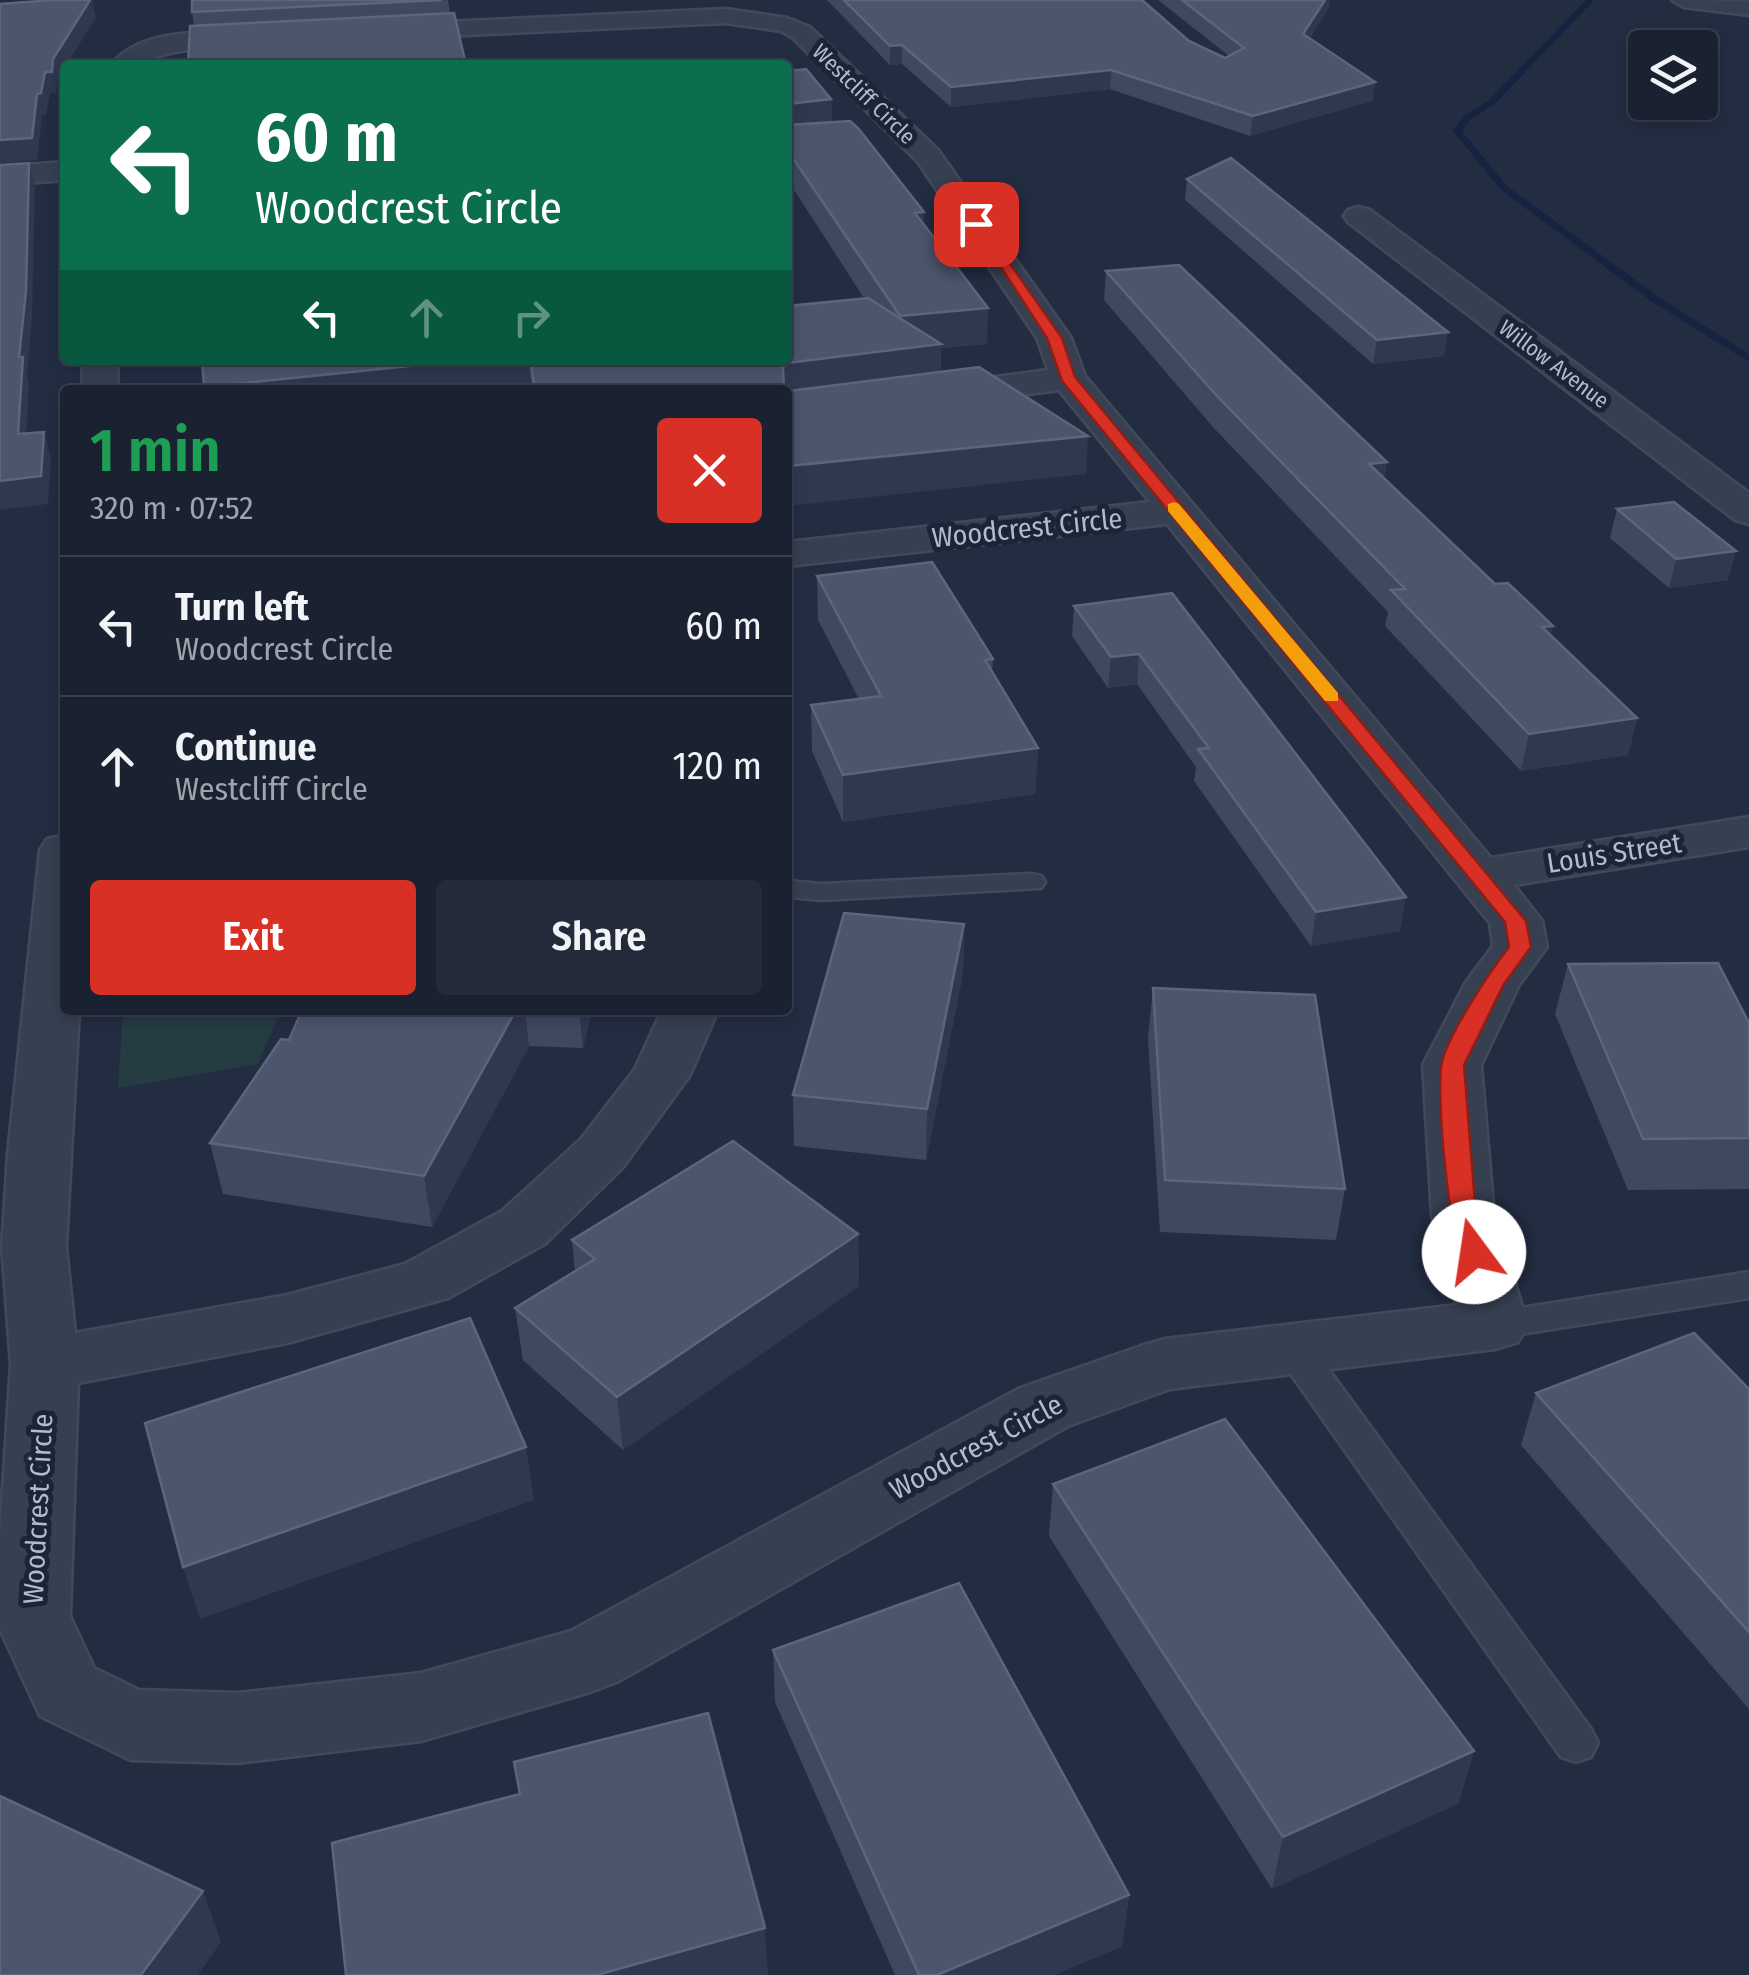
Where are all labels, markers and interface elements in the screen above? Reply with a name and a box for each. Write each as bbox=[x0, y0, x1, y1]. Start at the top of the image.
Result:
map controls bbox=[1628, 30, 1718, 120]
button: layers bbox=[1628, 30, 1718, 120]
street label: Westcliff Circle bbox=[807, 38, 921, 150]
text: 60 m bbox=[255, 96, 398, 180]
icon: left bbox=[90, 100, 220, 230]
text: Woodcrest Circle bbox=[255, 181, 562, 235]
pin bbox=[934, 182, 1019, 267]
icon: arrive bbox=[949, 197, 1004, 252]
icon: left bbox=[294, 290, 349, 345]
icon: ahead bbox=[399, 290, 454, 345]
icon: right bbox=[504, 290, 559, 345]
street label: Willow Avenue bbox=[1494, 314, 1614, 414]
text: 1 min bbox=[90, 415, 221, 487]
button: close bbox=[657, 418, 762, 523]
text: 320 m · 07:52 bbox=[90, 489, 253, 527]
street label: Woodcrest Circle bbox=[930, 502, 1124, 554]
text: Turn left bbox=[175, 584, 309, 630]
icon: left bbox=[90, 599, 145, 654]
text: 60 m bbox=[685, 603, 762, 649]
text: Woodcrest Circle bbox=[175, 630, 393, 668]
text: Continue bbox=[175, 724, 316, 770]
icon: ahead bbox=[90, 739, 145, 794]
text: 120 m bbox=[672, 743, 762, 789]
text: Westcliff Circle bbox=[175, 770, 368, 808]
street label: Louis Street bbox=[1544, 826, 1684, 880]
button: Exit bbox=[90, 880, 416, 995]
button: Share bbox=[436, 880, 762, 995]
position arrow bbox=[1422, 1200, 1526, 1304]
street label: Woodcrest Circle bbox=[884, 1388, 1068, 1506]
street label: Woodcrest Circle bbox=[17, 1413, 59, 1605]

